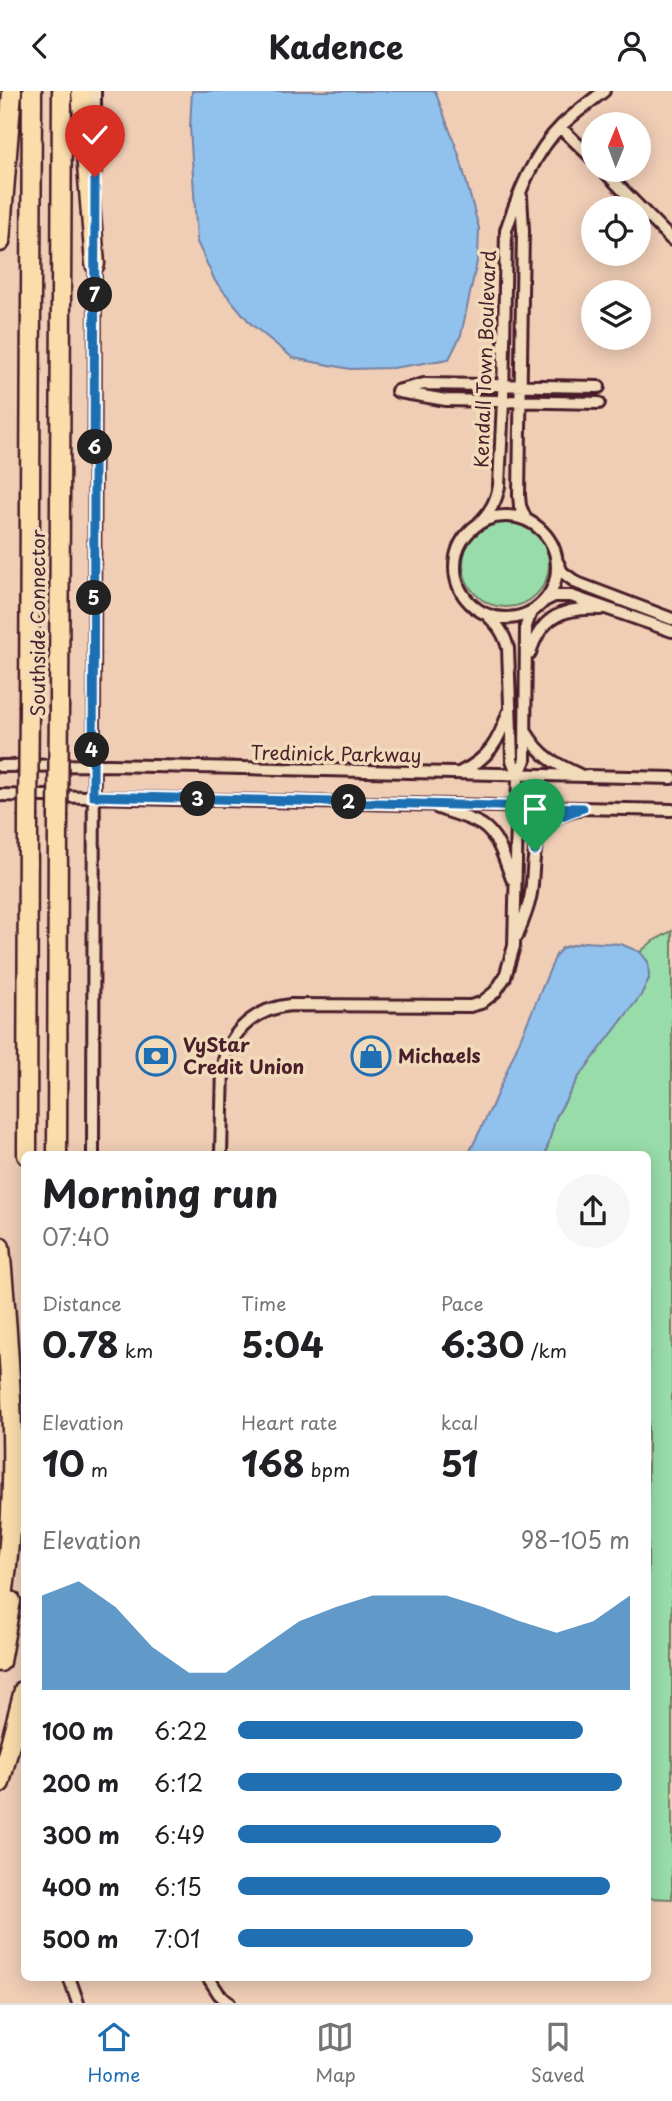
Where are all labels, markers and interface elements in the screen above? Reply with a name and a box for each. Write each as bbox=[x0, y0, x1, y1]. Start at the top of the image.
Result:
text: Kadence bbox=[268, 22, 404, 70]
icon: back bbox=[21, 27, 59, 65]
icon: person bbox=[613, 27, 651, 65]
pin bbox=[65, 105, 125, 177]
north arrow bbox=[581, 112, 651, 182]
map controls bbox=[581, 112, 651, 350]
icon: check bbox=[76, 116, 114, 154]
button: locate bbox=[581, 196, 651, 266]
street label: Kendall Town Boulevard bbox=[466, 249, 502, 468]
pin: 7 bbox=[78, 277, 112, 313]
text: 7 bbox=[89, 280, 100, 308]
button: layers bbox=[581, 280, 651, 350]
pin: 6 bbox=[78, 429, 112, 465]
text: 6 bbox=[88, 432, 101, 460]
street label: Southside Connector bbox=[23, 529, 51, 717]
pin: 5 bbox=[76, 581, 112, 615]
text: 5 bbox=[87, 583, 100, 611]
pin: 4 bbox=[74, 733, 110, 767]
text: 4 bbox=[85, 735, 98, 763]
street label: Tredinick Parkway bbox=[250, 738, 422, 768]
pin bbox=[505, 779, 565, 851]
pin: 3 bbox=[180, 781, 216, 817]
text: 3 bbox=[191, 784, 204, 812]
pin: 2 bbox=[332, 785, 366, 819]
text: 2 bbox=[342, 787, 355, 815]
icon: arrive bbox=[516, 790, 554, 828]
place label: VyStar Credit Union bbox=[183, 1030, 304, 1080]
bank icon: VyStar Credit Union bbox=[135, 1035, 177, 1077]
shop icon: Michaels bbox=[350, 1035, 392, 1077]
place label: Michaels bbox=[398, 1041, 481, 1069]
text: Morning run bbox=[42, 1164, 278, 1221]
button: share bbox=[556, 1174, 630, 1248]
text: 07:40 bbox=[42, 1219, 110, 1254]
text: Distance bbox=[42, 1289, 122, 1317]
text: Time bbox=[241, 1289, 286, 1317]
text: Pace bbox=[441, 1289, 484, 1317]
text: 0.78 bbox=[42, 1317, 119, 1370]
text: 5:04 bbox=[241, 1317, 324, 1370]
text: 6:30 bbox=[441, 1317, 524, 1370]
text: km bbox=[119, 1336, 153, 1364]
text: /km bbox=[524, 1336, 567, 1364]
text: Elevation bbox=[42, 1408, 124, 1436]
text: Heart rate bbox=[241, 1408, 337, 1436]
text: kcal bbox=[441, 1408, 479, 1436]
text: 10 bbox=[42, 1436, 85, 1489]
text: 168 bbox=[241, 1436, 305, 1489]
text: 51 bbox=[441, 1436, 478, 1489]
text: m bbox=[85, 1455, 108, 1483]
text: bpm bbox=[305, 1455, 350, 1483]
text: Elevation bbox=[42, 1522, 141, 1557]
text: 98–105 m bbox=[521, 1522, 630, 1557]
text: 100 m bbox=[42, 1713, 114, 1748]
text: 6:22 bbox=[154, 1713, 208, 1748]
text: 200 m bbox=[42, 1765, 119, 1800]
text: 6:12 bbox=[154, 1765, 203, 1800]
text: 300 m bbox=[42, 1817, 120, 1852]
text: 6:49 bbox=[154, 1817, 205, 1852]
text: 400 m bbox=[42, 1869, 120, 1904]
text: 6:15 bbox=[154, 1869, 202, 1904]
text: 500 m bbox=[42, 1921, 119, 1956]
text: 7:01 bbox=[154, 1921, 200, 1956]
tab: Home bbox=[87, 2018, 140, 2088]
tab: Map bbox=[315, 2018, 356, 2088]
tab: Saved bbox=[531, 2018, 585, 2088]

